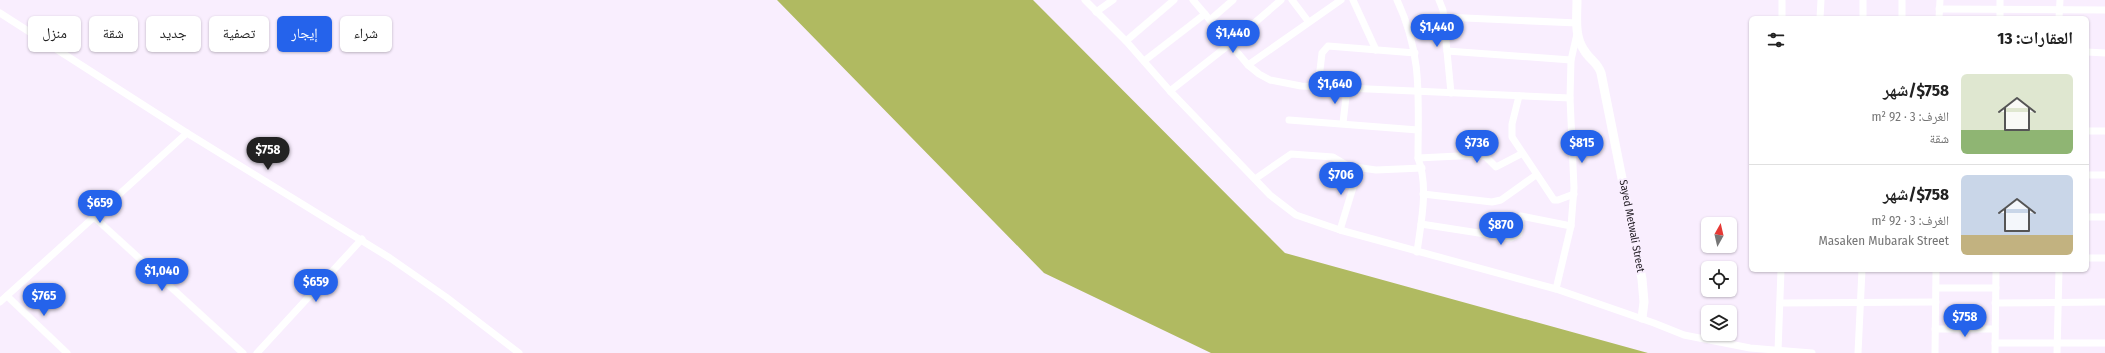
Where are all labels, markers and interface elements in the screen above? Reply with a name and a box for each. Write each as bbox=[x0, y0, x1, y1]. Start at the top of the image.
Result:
pin: $1,440 bbox=[1404, 14, 1470, 48]
chip: منزل bbox=[28, 16, 81, 52]
chip: شقة bbox=[89, 16, 138, 52]
chip: جديد bbox=[146, 16, 201, 52]
chip: تصفية bbox=[209, 16, 269, 52]
chip: إيجار bbox=[277, 16, 332, 52]
chip: شراء bbox=[340, 16, 392, 52]
text: $1,440 bbox=[1420, 19, 1454, 34]
pin: $1,440 bbox=[1200, 20, 1266, 54]
text: $1,440 bbox=[1216, 25, 1250, 40]
text: العقارات: 13 bbox=[1997, 28, 2073, 49]
icon: filters bbox=[1765, 29, 1787, 51]
pin: $1,640 bbox=[1302, 71, 1368, 105]
text: $1,640 bbox=[1318, 76, 1352, 91]
text: $758/شهر bbox=[1883, 80, 1949, 101]
icon: home bbox=[1993, 90, 2041, 138]
text: الغرف: 3 · 92 m² bbox=[1871, 109, 1949, 124]
pin: $736 bbox=[1453, 130, 1501, 164]
pin: $815 bbox=[1558, 130, 1606, 164]
text: شقة bbox=[1930, 131, 1949, 146]
text: $736 bbox=[1465, 135, 1489, 150]
text: $815 bbox=[1570, 135, 1594, 150]
pin: $758 bbox=[244, 137, 292, 171]
text: $758 bbox=[256, 142, 280, 157]
pin: $706 bbox=[1317, 162, 1365, 196]
text: $706 bbox=[1328, 167, 1354, 182]
street label: Sayed Metwali Street bbox=[1617, 179, 1647, 274]
text: $758/شهر bbox=[1883, 184, 1949, 205]
pin: $659 bbox=[76, 190, 124, 224]
icon: home bbox=[1993, 191, 2041, 239]
text: $659 bbox=[87, 195, 113, 210]
pin: $870 bbox=[1477, 212, 1525, 246]
text: الغرف: 3 · 92 m² bbox=[1871, 213, 1949, 228]
text: $870 bbox=[1488, 217, 1514, 232]
north arrow bbox=[1701, 217, 1737, 253]
map controls bbox=[1701, 217, 1737, 341]
text: Masaken Mubarak Street bbox=[1819, 233, 1949, 248]
pin: $1,040 bbox=[129, 258, 195, 292]
button: locate bbox=[1701, 261, 1737, 297]
text: $1,040 bbox=[144, 263, 180, 278]
pin: $659 bbox=[292, 269, 340, 303]
text: $659 bbox=[303, 274, 329, 289]
pin: $765 bbox=[20, 283, 68, 317]
text: $765 bbox=[32, 288, 56, 303]
pin: $758 bbox=[1941, 304, 1989, 338]
button: layers bbox=[1701, 305, 1737, 341]
text: $758 bbox=[1953, 309, 1977, 324]

